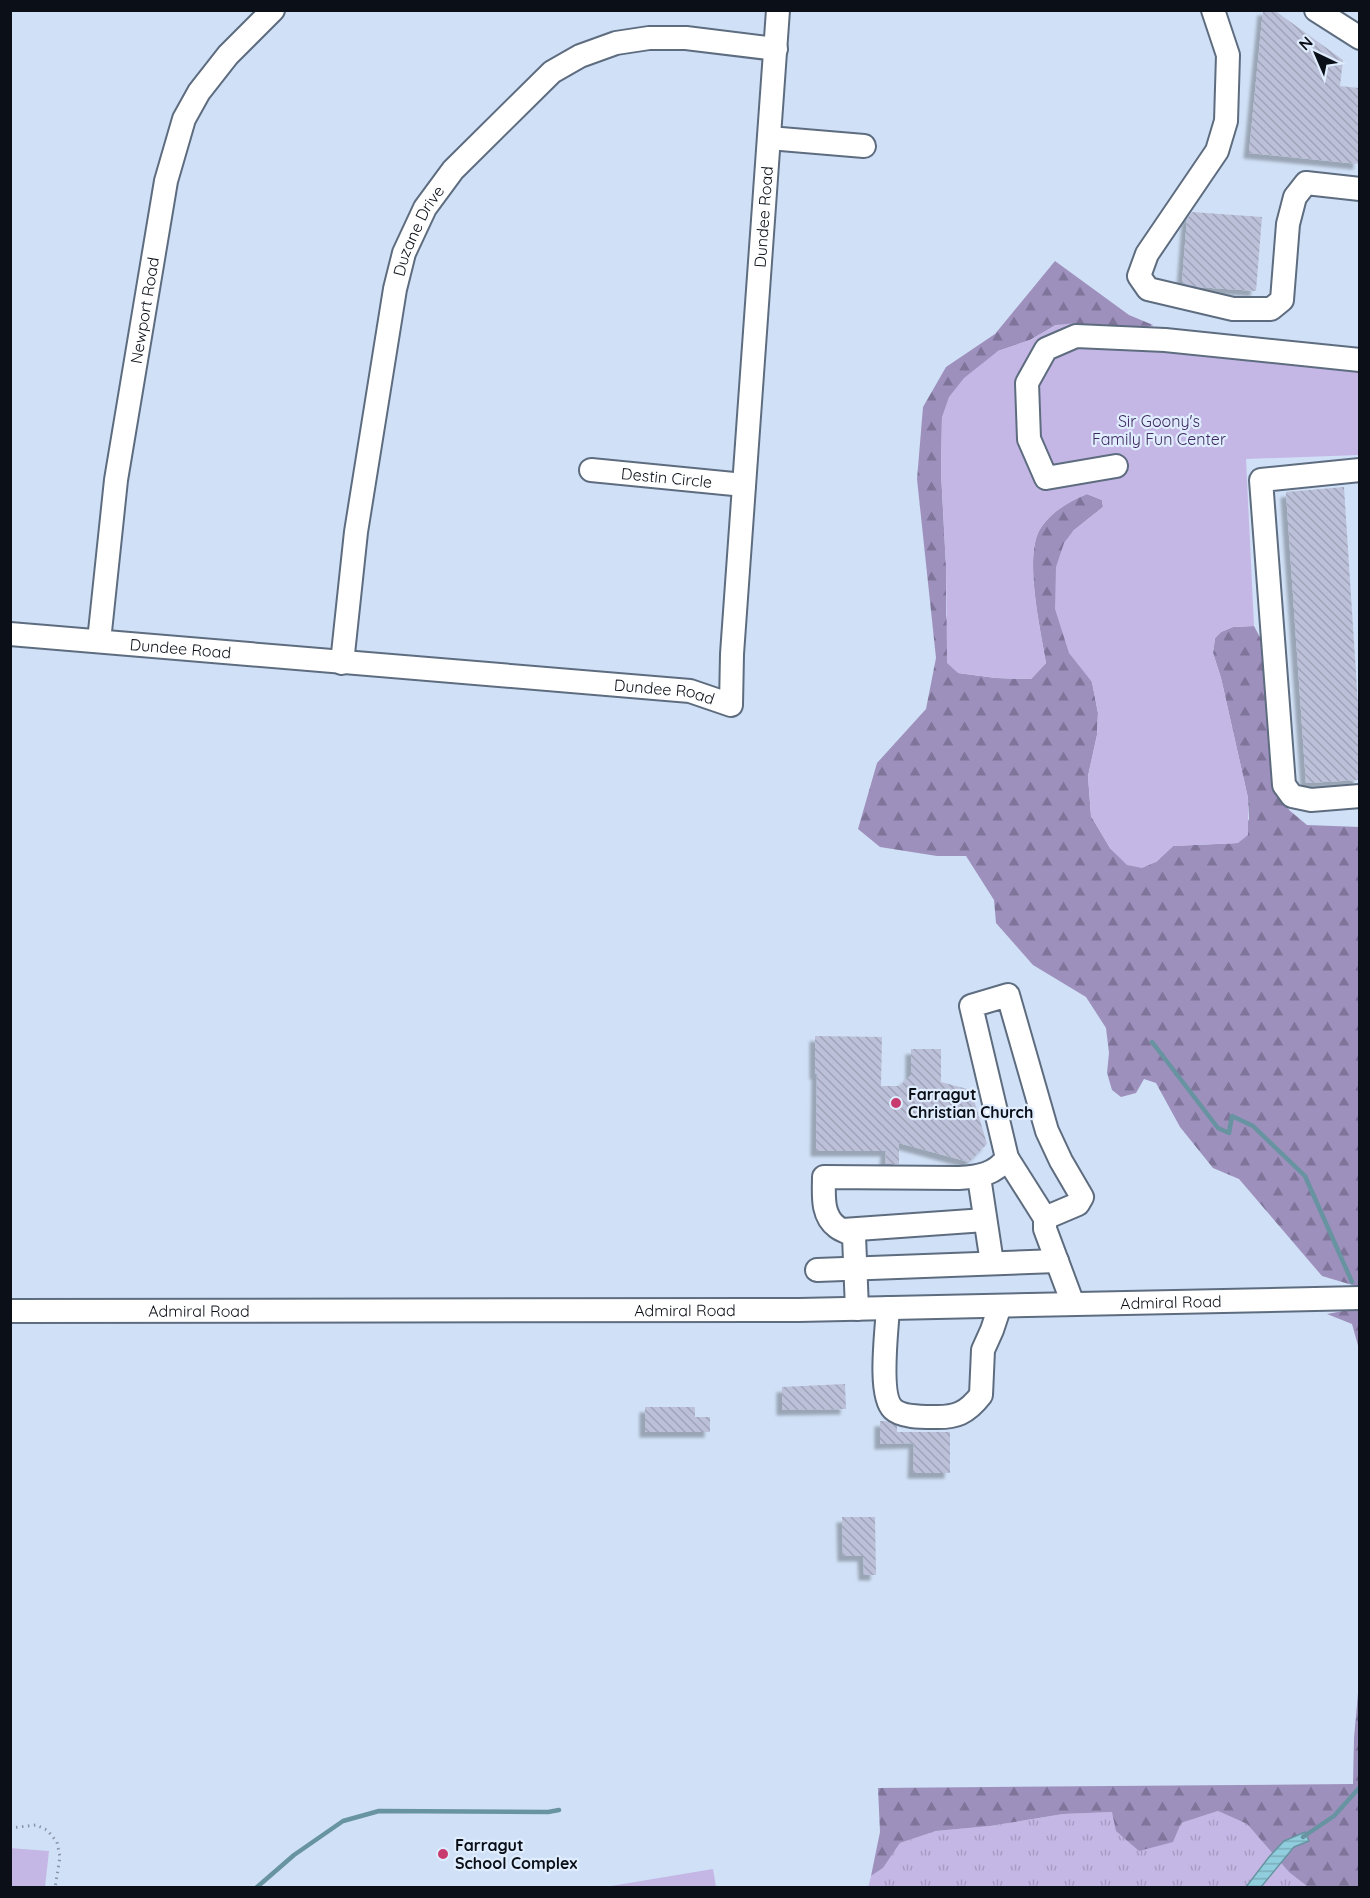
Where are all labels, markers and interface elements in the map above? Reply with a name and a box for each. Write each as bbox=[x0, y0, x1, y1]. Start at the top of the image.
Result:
north arrow bbox=[1286, 24, 1346, 84]
text: N bbox=[1294, 32, 1317, 54]
street label: Dundee Road bbox=[750, 165, 777, 268]
street label: Duzane Drive bbox=[389, 181, 448, 278]
street label: Newport Road bbox=[126, 255, 163, 365]
park label: Sir Goony's Family Fun Center bbox=[1092, 411, 1226, 449]
street label: Destin Circle bbox=[620, 463, 713, 492]
street label: Dundee Road bbox=[129, 634, 232, 662]
street label: Dundee Road bbox=[613, 675, 717, 709]
place label: Farragut Christian Church bbox=[908, 1084, 1033, 1122]
marker: Farragut Christian Church bbox=[889, 1096, 903, 1110]
street label: Admiral Road bbox=[1120, 1291, 1222, 1313]
street label: Admiral Road bbox=[634, 1300, 736, 1320]
street label: Admiral Road bbox=[148, 1301, 250, 1321]
place label: Farragut School Complex bbox=[455, 1835, 577, 1873]
marker: Farragut School Complex bbox=[436, 1847, 450, 1861]

